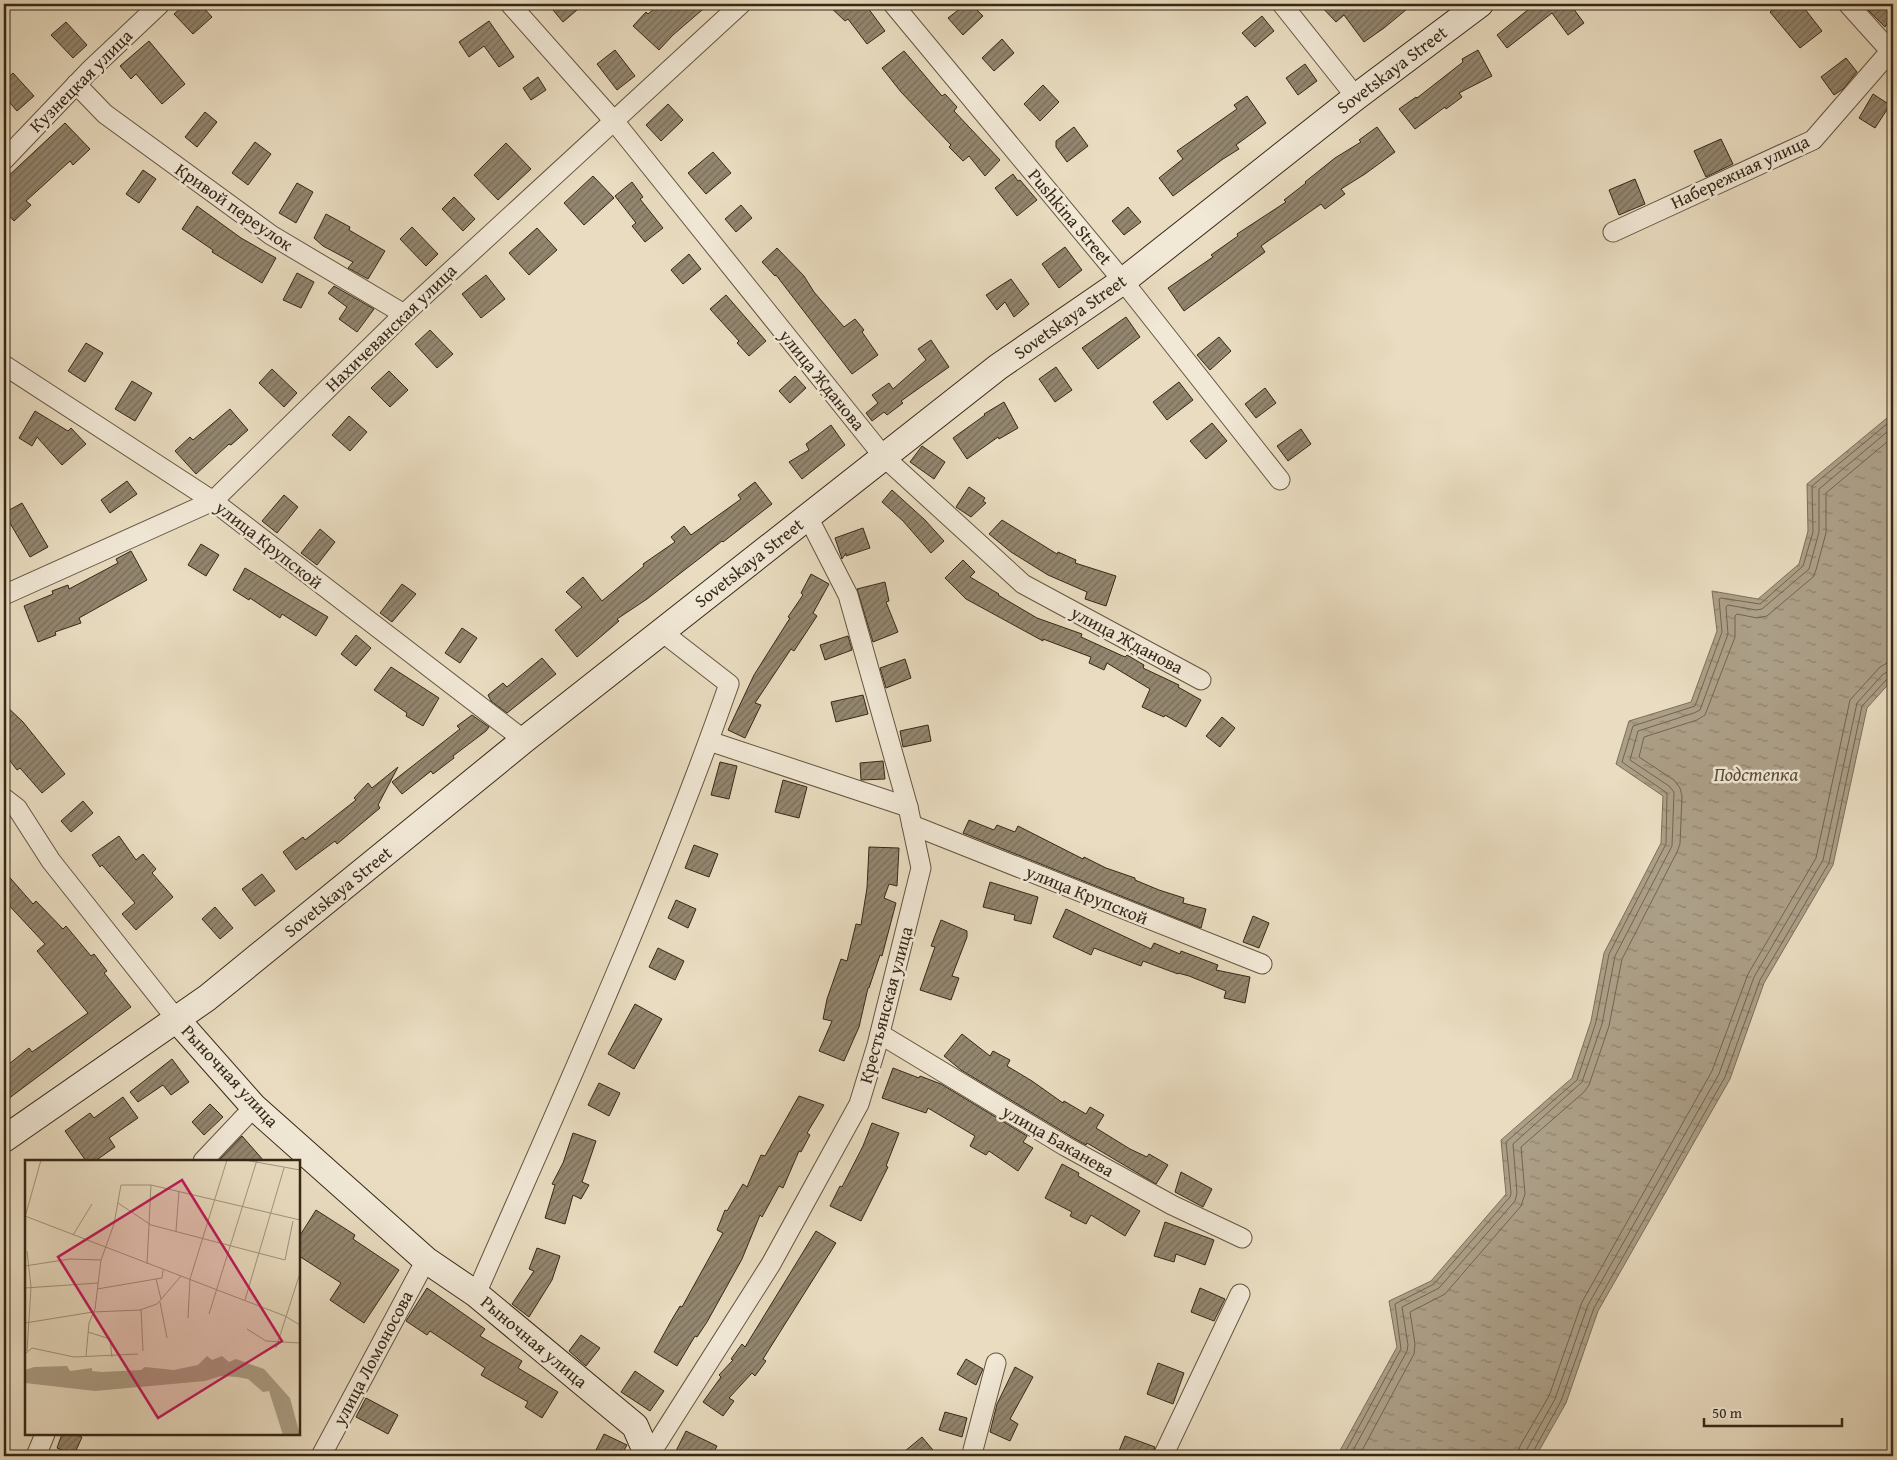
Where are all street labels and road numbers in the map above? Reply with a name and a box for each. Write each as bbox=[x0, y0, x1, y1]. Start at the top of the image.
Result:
street label: Sovetskaya Street bbox=[1331, 19, 1453, 120]
street label: Кузнецкая улица bbox=[23, 22, 139, 139]
street label: Набережная улица bbox=[1666, 127, 1814, 216]
street label: Кривой переулок bbox=[170, 156, 299, 258]
street label: Pushkina Street bbox=[1022, 162, 1119, 271]
street label: Нахичеванская улица bbox=[319, 257, 463, 398]
street label: Sovetskaya Street bbox=[1008, 267, 1132, 366]
street label: улица Жданова bbox=[772, 322, 872, 437]
street label: улица Крупской bbox=[209, 493, 329, 595]
street label: Sovetskaya Street bbox=[688, 511, 810, 614]
street label: улица Жданова bbox=[1065, 598, 1189, 681]
street label: Sovetskaya Street bbox=[278, 839, 398, 944]
street label: улица Крупской bbox=[1021, 857, 1153, 931]
street label: Крестьянская улица bbox=[852, 923, 920, 1086]
street label: Рыночная улица bbox=[175, 1018, 286, 1134]
street label: улица Баканева bbox=[996, 1097, 1120, 1184]
street label: улица Ломоносова bbox=[325, 1285, 420, 1431]
street label: Рыночная улица bbox=[475, 1289, 594, 1395]

